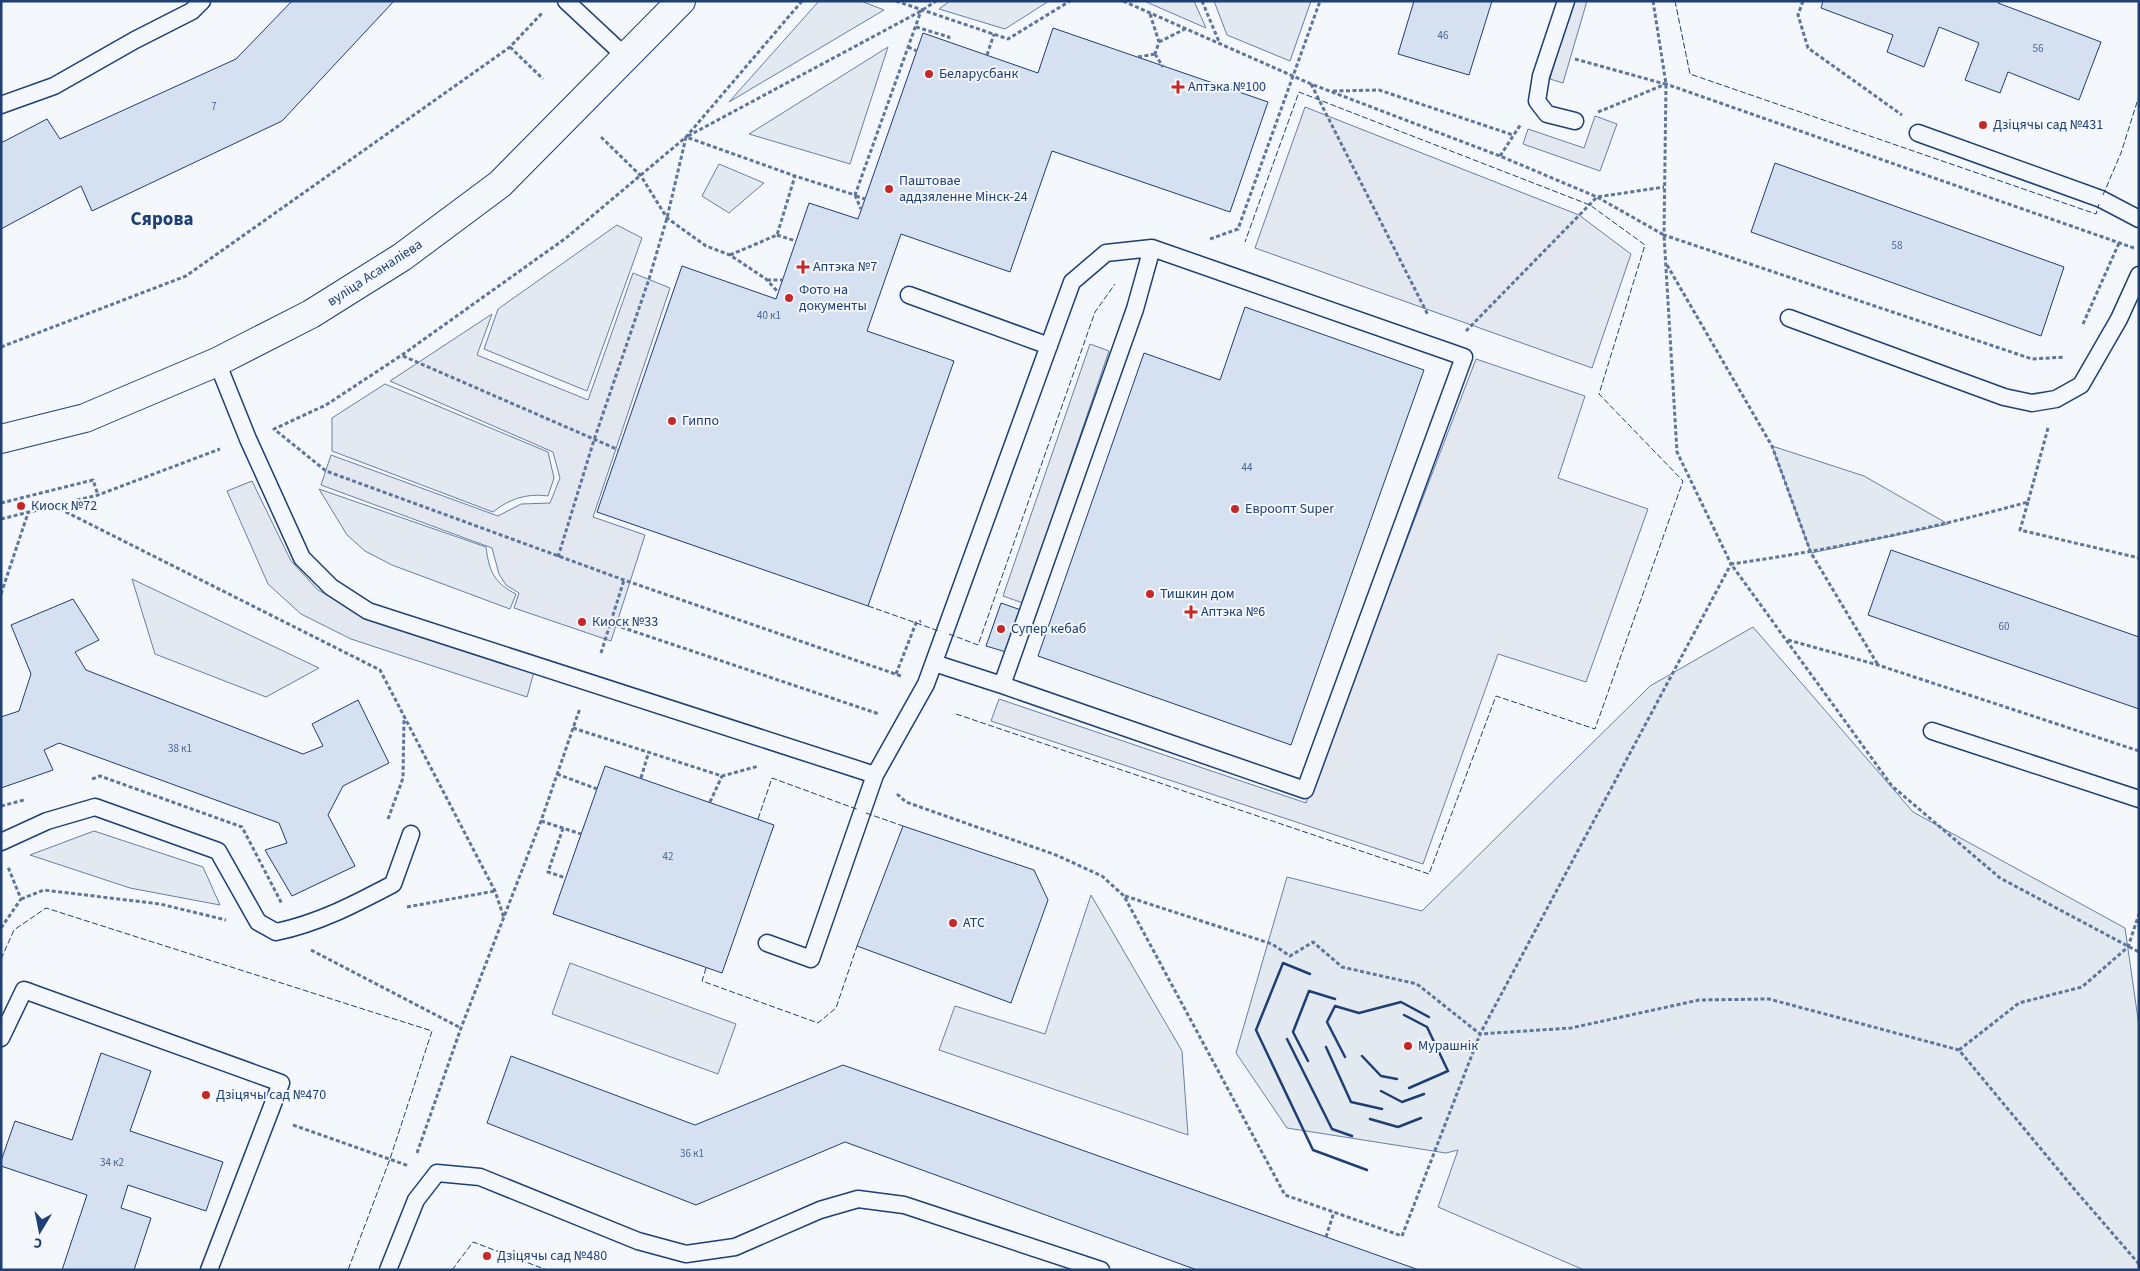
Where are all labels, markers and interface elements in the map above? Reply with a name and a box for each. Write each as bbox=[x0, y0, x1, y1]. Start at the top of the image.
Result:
house number: 46 bbox=[1438, 28, 1449, 43]
house number: 56 bbox=[2033, 41, 2044, 56]
place label: Беларусбанк bbox=[939, 64, 1018, 84]
marker: Беларусбанк bbox=[923, 68, 935, 80]
place label: Аптэка №100 bbox=[1188, 77, 1266, 97]
marker: Аптэка №100 bbox=[1172, 81, 1184, 93]
house number: 7 bbox=[211, 99, 217, 114]
place label: Дзіцячы сад №431 bbox=[1993, 115, 2103, 135]
marker: Дзіцячы сад №431 bbox=[1977, 119, 1989, 131]
place label: Паштовае аддзяленне Мінск-24 bbox=[899, 171, 1028, 207]
marker: Паштовае аддзяленне Мінск-24 bbox=[883, 183, 895, 195]
district label: Сярова bbox=[131, 206, 193, 233]
street label: вуліца Асаналіева bbox=[323, 235, 427, 311]
house number: 58 bbox=[1892, 238, 1903, 253]
place label: Аптэка №7 bbox=[813, 257, 877, 277]
marker: Аптэка №7 bbox=[797, 261, 809, 273]
place label: Фото на документы bbox=[799, 280, 867, 316]
marker: Фото на документы bbox=[783, 292, 795, 304]
house number: 40 к1 bbox=[757, 308, 781, 323]
place label: Гиппо bbox=[682, 411, 719, 431]
marker: Гиппо bbox=[666, 415, 678, 427]
house number: 44 bbox=[1242, 460, 1253, 475]
place label: Киоск №72 bbox=[31, 496, 97, 516]
place label: Евроопт Super bbox=[1245, 499, 1334, 519]
marker: Киоск №72 bbox=[15, 500, 27, 512]
marker: Евроопт Super bbox=[1229, 503, 1241, 515]
place label: Тишкин дом bbox=[1160, 584, 1235, 604]
marker: Тишкин дом bbox=[1144, 588, 1156, 600]
place label: Аптэка №6 bbox=[1201, 602, 1265, 622]
marker: Аптэка №6 bbox=[1185, 606, 1197, 618]
place label: Киоск №33 bbox=[592, 612, 658, 632]
marker: Киоск №33 bbox=[576, 616, 588, 628]
place label: Супер кебаб bbox=[1011, 619, 1086, 639]
house number: 60 bbox=[1999, 619, 2009, 634]
marker: Супер кебаб bbox=[995, 623, 1007, 635]
house number: 38 к1 bbox=[168, 741, 192, 756]
house number: 42 bbox=[663, 849, 673, 864]
place label: АТС bbox=[963, 913, 985, 933]
marker: АТС bbox=[947, 917, 959, 929]
place label: Мурашнік bbox=[1418, 1036, 1478, 1056]
marker: Мурашнік bbox=[1402, 1040, 1414, 1052]
place label: Дзіцячы сад №470 bbox=[216, 1085, 326, 1105]
marker: Дзіцячы сад №470 bbox=[200, 1089, 212, 1101]
house number: 36 к1 bbox=[680, 1146, 704, 1161]
house number: 34 к2 bbox=[100, 1155, 124, 1170]
north arrow bbox=[15, 1206, 65, 1256]
text: С bbox=[32, 1232, 44, 1253]
place label: Дзіцячы сад №480 bbox=[497, 1246, 607, 1266]
marker: Дзіцячы сад №480 bbox=[481, 1250, 493, 1262]

